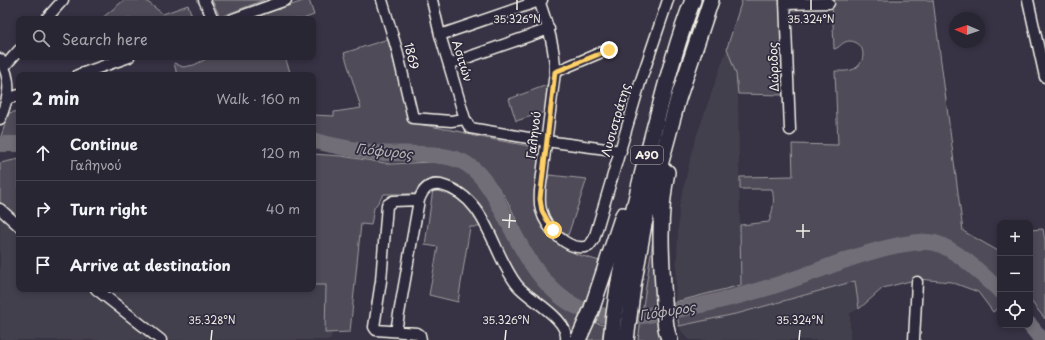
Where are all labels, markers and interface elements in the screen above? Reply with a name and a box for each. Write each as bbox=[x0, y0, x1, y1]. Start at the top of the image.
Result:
text: 35.326°N bbox=[493, 11, 541, 26]
text: 35.324°N bbox=[787, 11, 835, 26]
north arrow bbox=[949, 12, 985, 48]
search box bbox=[16, 16, 316, 60]
icon: search bbox=[30, 27, 52, 49]
text: Search here bbox=[62, 27, 148, 50]
street label: Ασιτών bbox=[448, 38, 478, 84]
street label: 1869 bbox=[400, 41, 424, 71]
route end bbox=[600, 41, 618, 59]
street label: Δώριδος bbox=[763, 42, 783, 92]
street label: Λυσιστράτης bbox=[596, 81, 634, 159]
text: 2 min bbox=[32, 85, 79, 111]
text: Walk · 160 m bbox=[217, 89, 300, 108]
street label: Γαληνού bbox=[521, 110, 545, 160]
text: Continue bbox=[70, 132, 138, 155]
water label: Γιόφυρος bbox=[355, 138, 415, 163]
icon: ahead bbox=[32, 142, 54, 164]
text: 120 m bbox=[261, 143, 300, 162]
road number: Α90 bbox=[631, 146, 663, 164]
text: Γαληνού bbox=[70, 155, 122, 174]
text: Turn right bbox=[70, 197, 147, 220]
icon: right bbox=[32, 198, 54, 220]
text: 40 m bbox=[266, 199, 300, 218]
map controls bbox=[997, 220, 1033, 328]
button: + bbox=[997, 220, 1033, 256]
route start bbox=[544, 221, 562, 239]
text: Arrive at destination bbox=[70, 253, 231, 276]
icon: arrive bbox=[32, 254, 54, 276]
button: − bbox=[997, 256, 1033, 292]
button: locate bbox=[997, 292, 1033, 328]
water label: Γιόφυρος bbox=[637, 296, 698, 324]
text: 35.328°N bbox=[188, 312, 236, 327]
text: 35.326°N bbox=[482, 312, 530, 327]
text: 35.324°N bbox=[776, 312, 824, 327]

